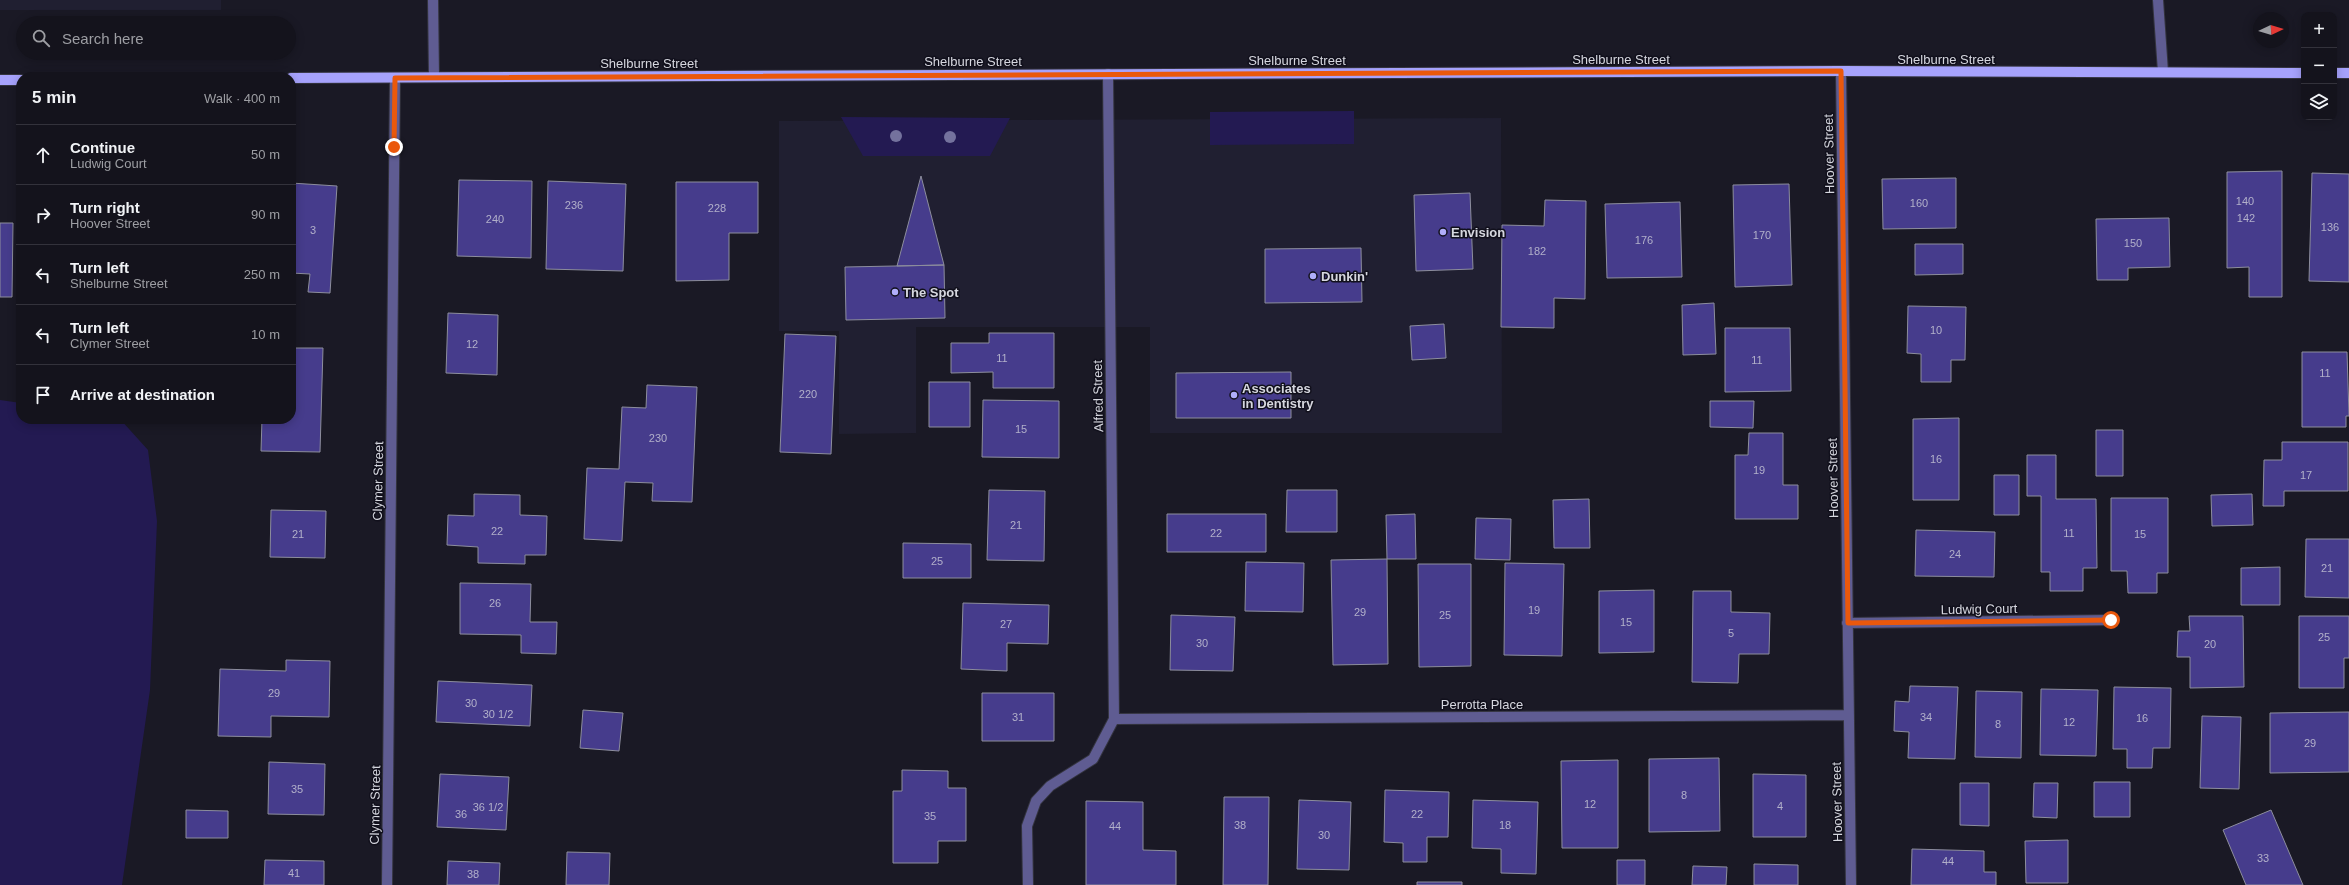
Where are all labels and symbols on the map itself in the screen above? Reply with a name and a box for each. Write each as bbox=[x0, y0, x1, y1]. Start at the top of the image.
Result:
north arrow bbox=[2253, 12, 2289, 48]
street label: Shelburne Street bbox=[1572, 52, 1670, 67]
street label: Shelburne Street bbox=[1897, 52, 1995, 67]
street label: Shelburne Street bbox=[1248, 53, 1346, 68]
street label: Shelburne Street bbox=[924, 54, 1022, 69]
street label: Shelburne Street bbox=[600, 56, 698, 71]
street label: Hoover Street bbox=[1821, 113, 1837, 194]
route end bbox=[385, 138, 403, 156]
house number: 140 bbox=[2236, 195, 2254, 207]
house number: 160 bbox=[1910, 197, 1928, 209]
house number: 236 bbox=[565, 199, 583, 211]
house number: 228 bbox=[708, 202, 726, 214]
house number: 142 bbox=[2237, 212, 2255, 224]
house number: 240 bbox=[486, 213, 504, 225]
house number: 136 bbox=[2321, 221, 2339, 233]
house number: 3 bbox=[310, 224, 316, 236]
place label: Envision bbox=[1451, 225, 1505, 240]
marker: Envision bbox=[1438, 227, 1448, 237]
house number: 170 bbox=[1753, 229, 1771, 241]
house number: 176 bbox=[1635, 234, 1653, 246]
house number: 150 bbox=[2124, 237, 2142, 249]
house number: 182 bbox=[1528, 245, 1546, 257]
place label: Dunkin' bbox=[1321, 269, 1368, 284]
marker: Dunkin' bbox=[1308, 271, 1318, 281]
place label: The Spot bbox=[903, 285, 959, 300]
marker: The Spot bbox=[890, 287, 900, 297]
house number: 10 bbox=[1930, 324, 1942, 336]
house number: 12 bbox=[466, 338, 478, 350]
house number: 11 bbox=[996, 352, 1008, 364]
house number: 11 bbox=[1751, 354, 1763, 366]
street label: Alfred Street bbox=[1090, 359, 1106, 432]
house number: 11 bbox=[2319, 367, 2331, 379]
place label: Associates in Dentistry bbox=[1242, 381, 1314, 411]
house number: 220 bbox=[799, 388, 817, 400]
marker: Associates in Dentistry bbox=[1229, 390, 1239, 400]
house number: 15 bbox=[1015, 423, 1027, 435]
house number: 230 bbox=[649, 432, 667, 444]
street label: Hoover Street bbox=[1825, 437, 1841, 518]
street label: Clymer Street bbox=[370, 441, 386, 521]
house number: 16 bbox=[1930, 453, 1942, 465]
house number: 19 bbox=[1753, 464, 1765, 476]
house number: 17 bbox=[2300, 469, 2312, 481]
house number: 21 bbox=[1010, 519, 1022, 531]
house number: 22 bbox=[491, 525, 503, 537]
house number: 22 bbox=[1210, 527, 1222, 539]
house number: 11 bbox=[2063, 527, 2075, 539]
house number: 21 bbox=[292, 528, 304, 540]
house number: 15 bbox=[2134, 528, 2146, 540]
house number: 24 bbox=[1949, 548, 1961, 560]
house number: 25 bbox=[931, 555, 943, 567]
house number: 21 bbox=[2321, 562, 2333, 574]
house number: 26 bbox=[489, 597, 501, 609]
street label: Ludwig Court bbox=[1941, 601, 2018, 617]
house number: 19 bbox=[1528, 604, 1540, 616]
house number: 29 bbox=[1354, 606, 1366, 618]
house number: 25 bbox=[1439, 609, 1451, 621]
route start bbox=[2102, 611, 2120, 629]
house number: 15 bbox=[1620, 616, 1632, 628]
house number: 27 bbox=[1000, 618, 1012, 630]
house number: 5 bbox=[1728, 627, 1734, 639]
house number: 25 bbox=[2318, 631, 2330, 643]
house number: 30 bbox=[1196, 637, 1208, 649]
house number: 20 bbox=[2204, 638, 2216, 650]
house number: 29 bbox=[268, 687, 280, 699]
house number: 30 bbox=[465, 697, 477, 709]
street label: Perrotta Place bbox=[1441, 697, 1523, 712]
house number: 30 1/2 bbox=[483, 708, 513, 720]
house number: 31 bbox=[1012, 711, 1024, 723]
house number: 34 bbox=[1920, 711, 1932, 723]
house number: 16 bbox=[2136, 712, 2148, 724]
house number: 12 bbox=[2063, 716, 2075, 728]
house number: 8 bbox=[1995, 718, 2001, 730]
house number: 29 bbox=[2304, 737, 2316, 749]
street label: Hoover Street bbox=[1829, 761, 1845, 842]
street label: Clymer Street bbox=[367, 765, 383, 845]
house number: 35 bbox=[291, 783, 303, 795]
house number: 8 bbox=[1681, 789, 1687, 801]
house number: 12 bbox=[1584, 798, 1596, 810]
house number: 4 bbox=[1777, 800, 1783, 812]
house number: 36 1/2 bbox=[473, 801, 503, 813]
house number: 36 bbox=[455, 808, 467, 820]
house number: 22 bbox=[1411, 808, 1423, 820]
house number: 35 bbox=[924, 810, 936, 822]
house number: 38 bbox=[1234, 819, 1246, 831]
house number: 18 bbox=[1499, 819, 1511, 831]
house number: 44 bbox=[1109, 820, 1121, 832]
house number: 30 bbox=[1318, 829, 1330, 841]
house number: 33 bbox=[2257, 852, 2269, 864]
house number: 44 bbox=[1942, 855, 1954, 867]
house number: 41 bbox=[288, 867, 300, 879]
house number: 38 bbox=[467, 868, 479, 880]

